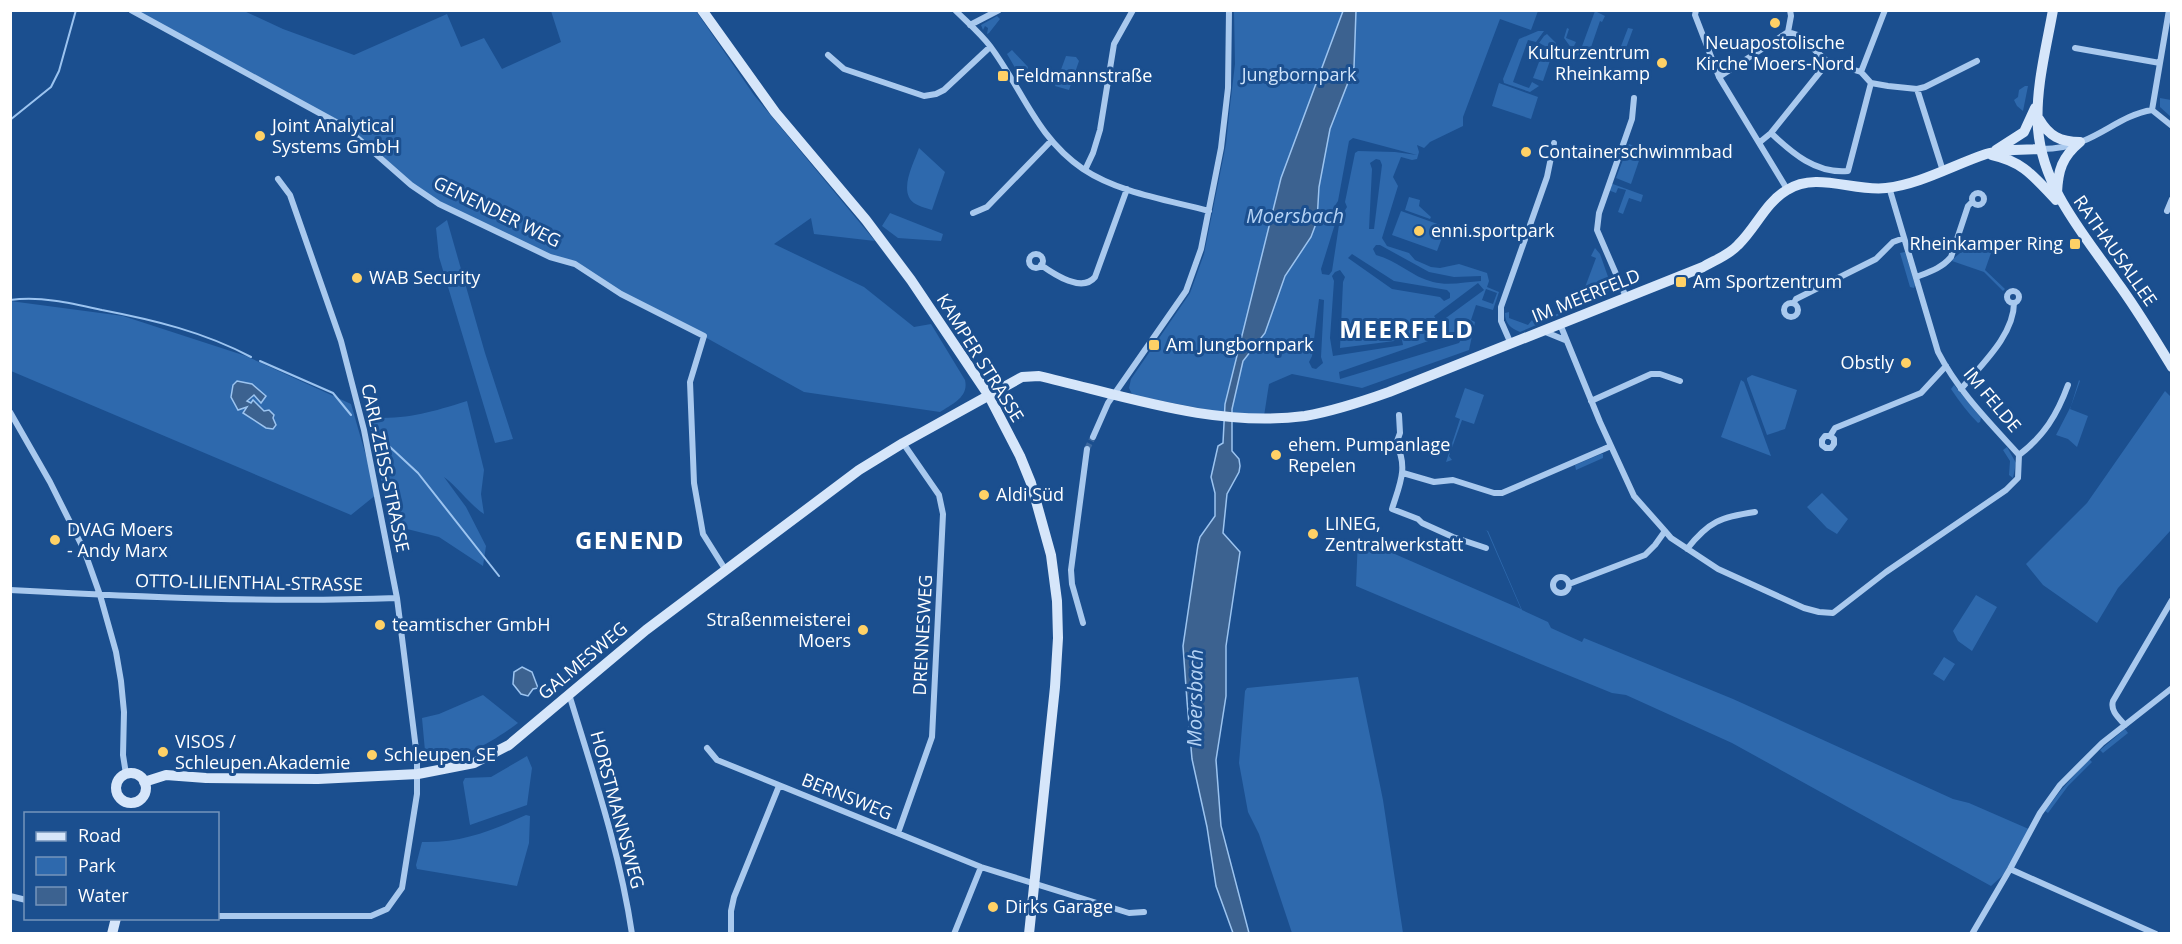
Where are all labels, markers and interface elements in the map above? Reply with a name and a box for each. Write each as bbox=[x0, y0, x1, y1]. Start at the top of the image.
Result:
marker: Neuapostolische Kirche Moers-Nord bbox=[1768, 16, 1782, 30]
place label: Neuapostolische Kirche Moers-Nord bbox=[1696, 30, 1854, 75]
place label: Kulturzentrum Rheinkamp bbox=[1528, 40, 1650, 85]
marker: Kulturzentrum Rheinkamp bbox=[1655, 56, 1669, 70]
park label: Jungbornpark bbox=[1240, 62, 1357, 86]
place label: Feldmannstraße bbox=[1015, 63, 1152, 87]
marker: Feldmannstraße bbox=[996, 69, 1010, 83]
place label: Joint Analytical Systems GmbH bbox=[270, 113, 400, 158]
marker: Joint Analytical Systems GmbH bbox=[253, 129, 267, 143]
place label: Containerschwimmbad bbox=[1538, 139, 1733, 163]
marker: Containerschwimmbad bbox=[1519, 145, 1533, 159]
street label: GENENDER WEG bbox=[430, 170, 565, 252]
street label: RATHAUSALLEE bbox=[2069, 190, 2163, 311]
water label: Moersbach bbox=[1246, 202, 1344, 229]
place label: enni.sportpark bbox=[1431, 218, 1555, 242]
marker: enni.sportpark bbox=[1412, 224, 1426, 238]
place label: Rheinkamper Ring bbox=[1909, 231, 2063, 255]
marker: Rheinkamper Ring bbox=[2068, 237, 2082, 251]
street label: IM MEERFELD bbox=[1528, 262, 1643, 328]
place label: WAB Security bbox=[369, 265, 481, 289]
place label: Am Sportzentrum bbox=[1693, 269, 1842, 293]
marker: WAB Security bbox=[350, 271, 364, 285]
marker: Am Sportzentrum bbox=[1674, 275, 1688, 289]
street label: KAMPER STRASSE bbox=[932, 289, 1030, 426]
district label: MEERFELD bbox=[1339, 312, 1475, 345]
place label: Am Jungbornpark bbox=[1166, 332, 1314, 356]
marker: Am Jungbornpark bbox=[1147, 338, 1161, 352]
place label: Obstly bbox=[1840, 350, 1895, 374]
marker: Obstly bbox=[1899, 356, 1913, 370]
street label: IM FELDE bbox=[1959, 362, 2027, 437]
street label: CARL-ZEISS-STRASSE bbox=[356, 381, 416, 554]
place label: ehem. Pumpanlage Repelen bbox=[1288, 432, 1450, 477]
marker: ehem. Pumpanlage Repelen bbox=[1269, 448, 1283, 462]
place label: Aldi Süd bbox=[996, 482, 1064, 506]
marker: Aldi Süd bbox=[977, 488, 991, 502]
place label: LINEG, Zentralwerkstatt bbox=[1325, 511, 1463, 556]
place label: DVAG Moers - Andy Marx bbox=[67, 517, 173, 562]
district label: GENEND bbox=[575, 523, 685, 556]
marker: LINEG, Zentralwerkstatt bbox=[1306, 527, 1320, 541]
marker: DVAG Moers - Andy Marx bbox=[48, 533, 62, 547]
street label: OTTO-LILIENTHAL-STRASSE bbox=[135, 568, 363, 596]
street label: DRENNESWEG bbox=[907, 574, 937, 696]
place label: Straßenmeisterei Moers bbox=[707, 607, 851, 652]
place label: teamtischer GmbH bbox=[392, 612, 551, 636]
street label: GALMESWEG bbox=[533, 616, 632, 705]
marker: teamtischer GmbH bbox=[373, 618, 387, 632]
marker: Straßenmeisterei Moers bbox=[856, 623, 870, 637]
water label: Moersbach bbox=[1180, 649, 1209, 747]
street label: HORSTMANNSWEG bbox=[585, 728, 651, 891]
place label: VISOS / Schleupen.Akademie bbox=[175, 729, 350, 774]
place label: Schleupen SE bbox=[384, 742, 496, 766]
marker: VISOS / Schleupen.Akademie bbox=[156, 745, 170, 759]
marker: Schleupen SE bbox=[365, 748, 379, 762]
street label: BERNSWEG bbox=[798, 767, 896, 825]
legend bbox=[24, 812, 219, 920]
text: Road bbox=[78, 823, 121, 847]
text: Park bbox=[78, 853, 116, 877]
text: Water bbox=[78, 883, 129, 907]
place label: Dirks Garage bbox=[1005, 894, 1113, 918]
marker: Dirks Garage bbox=[986, 900, 1000, 914]

